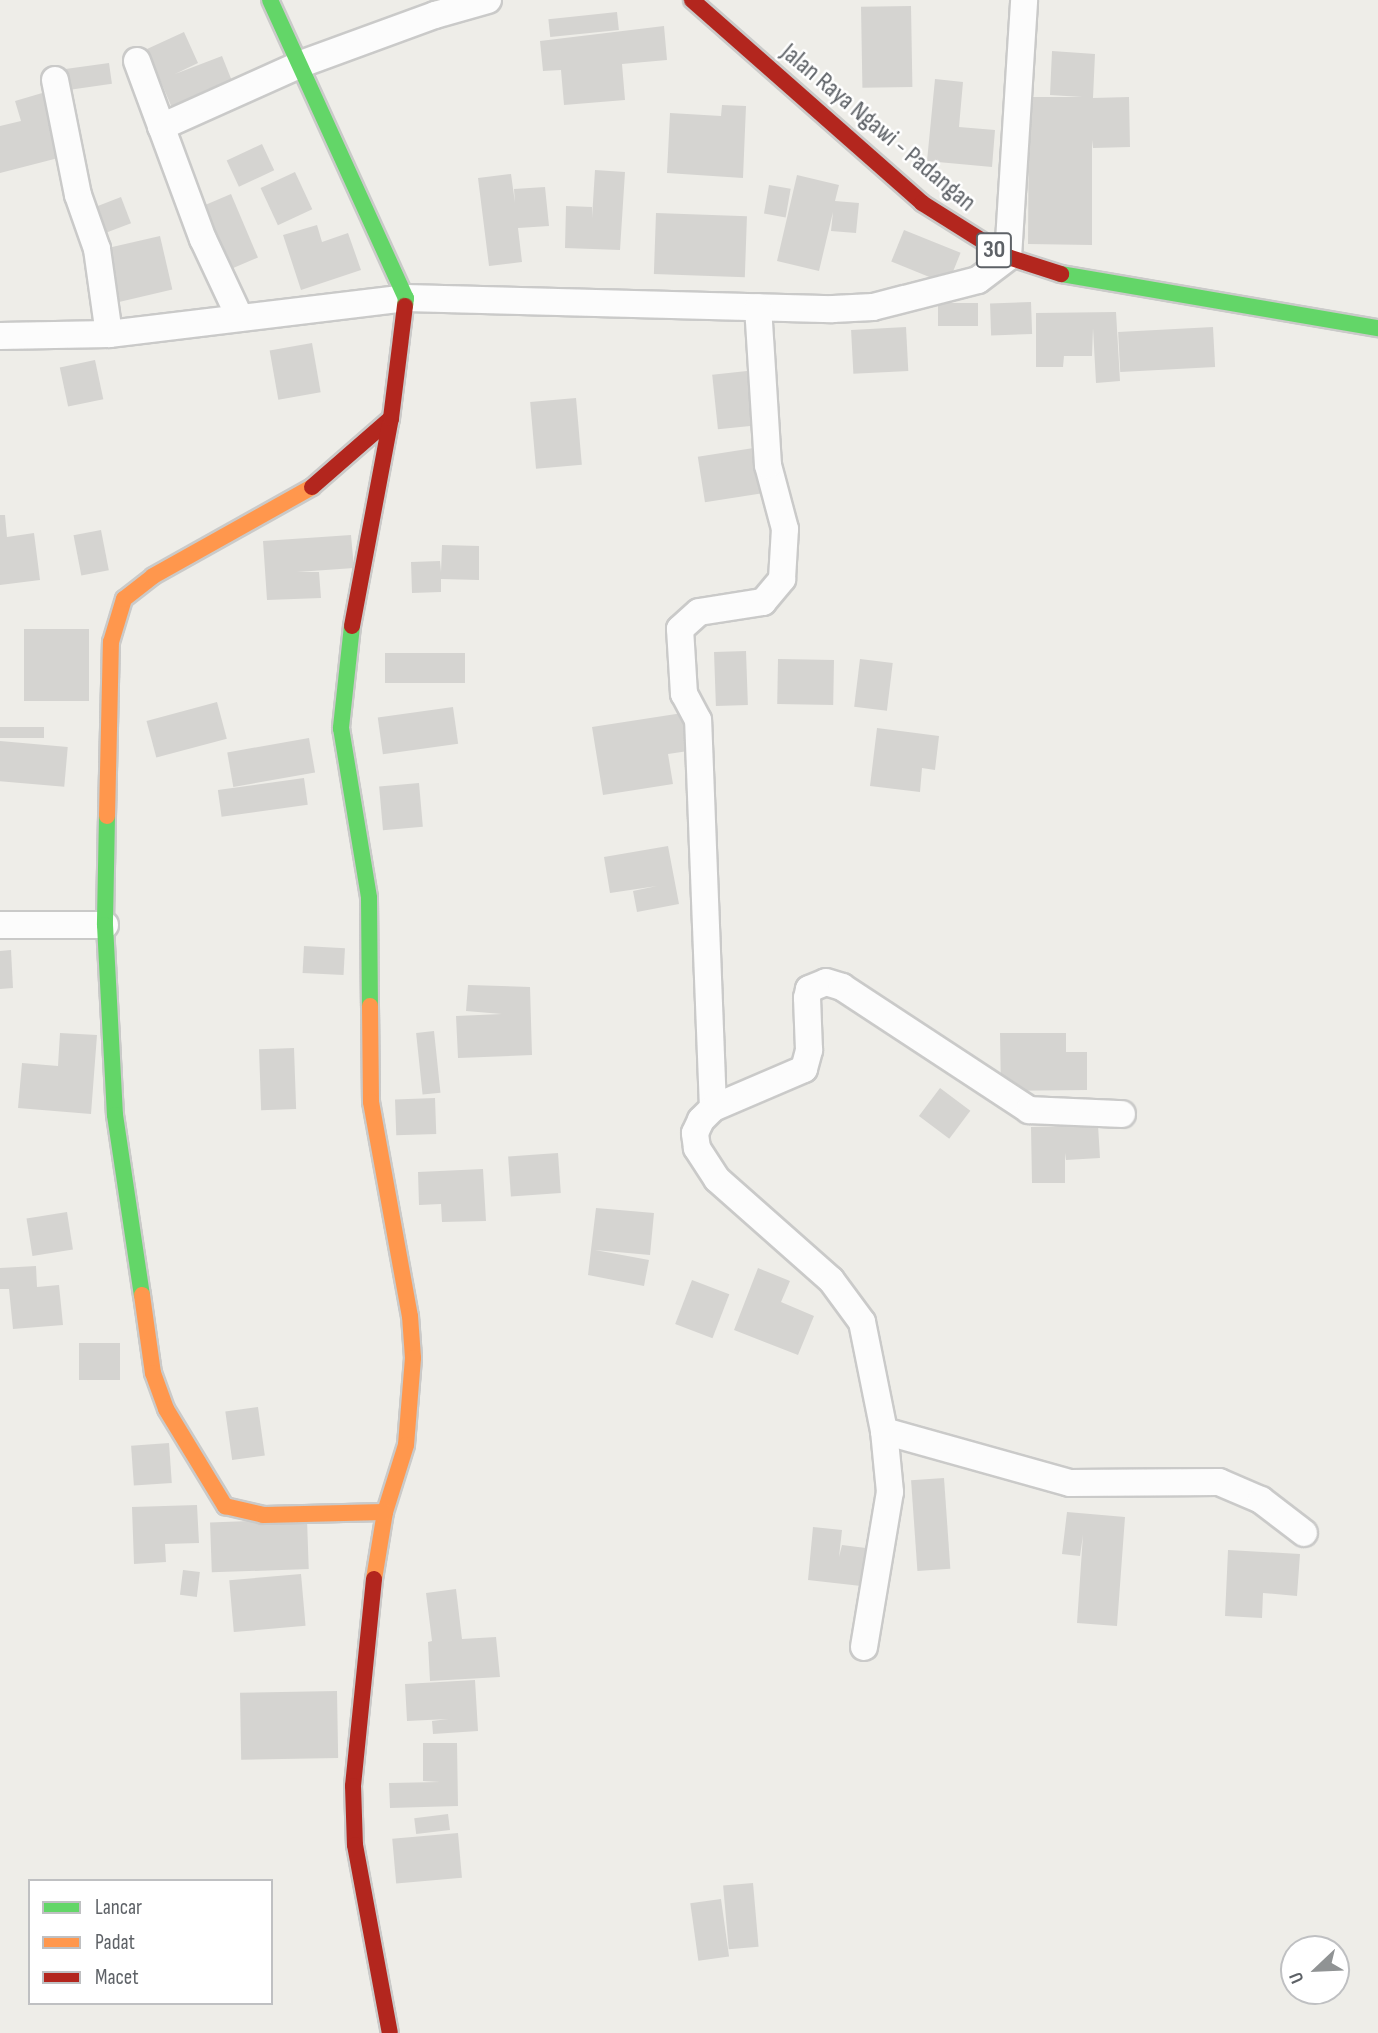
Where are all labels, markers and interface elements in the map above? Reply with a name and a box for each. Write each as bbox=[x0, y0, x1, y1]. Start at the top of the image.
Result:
street label: Jalan Raya Ngawi - Padangan bbox=[774, 37, 982, 219]
road number: 30 bbox=[975, 230, 1013, 270]
legend bbox=[28, 1879, 273, 2005]
text: Lancar bbox=[95, 1895, 142, 1920]
text: Padat bbox=[95, 1930, 135, 1955]
north arrow bbox=[1280, 1935, 1350, 2005]
text: Macet bbox=[95, 1965, 139, 1990]
text: U bbox=[1285, 1969, 1310, 1987]

